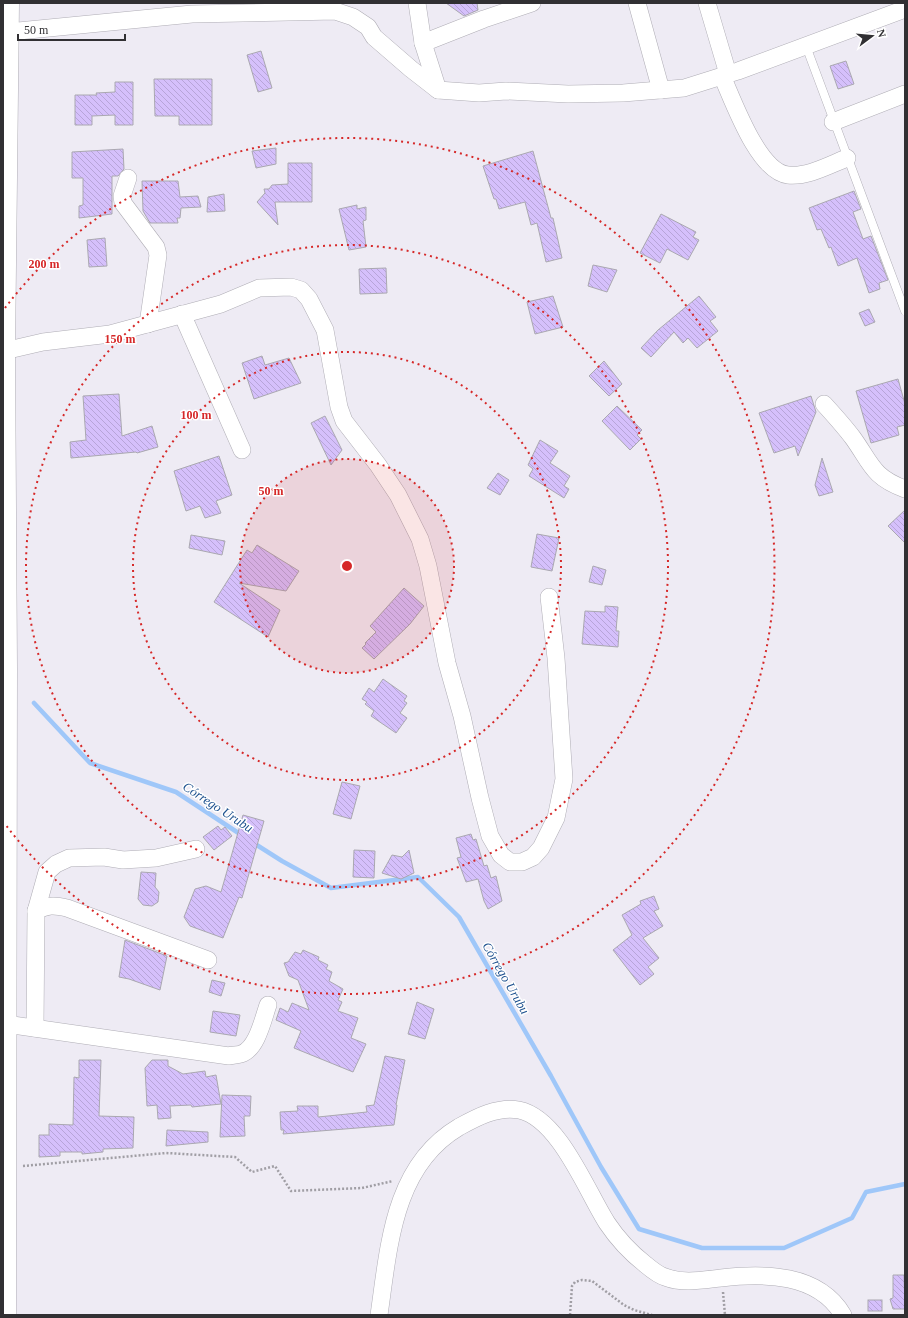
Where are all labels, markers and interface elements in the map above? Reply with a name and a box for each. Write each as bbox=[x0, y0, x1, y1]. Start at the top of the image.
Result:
scale bar bbox=[18, 16, 125, 42]
north arrow bbox=[852, 16, 892, 56]
text: 50 m bbox=[24, 23, 49, 37]
text: N bbox=[875, 28, 888, 39]
text: 200 m bbox=[29, 257, 60, 271]
text: 150 m bbox=[105, 332, 136, 346]
text: 100 m bbox=[181, 408, 212, 422]
text: 50 m bbox=[259, 484, 284, 498]
centre of rings bbox=[340, 559, 354, 573]
water label: Córrego Urubu bbox=[180, 779, 256, 836]
water label: Córrego Urubu bbox=[479, 939, 533, 1017]

